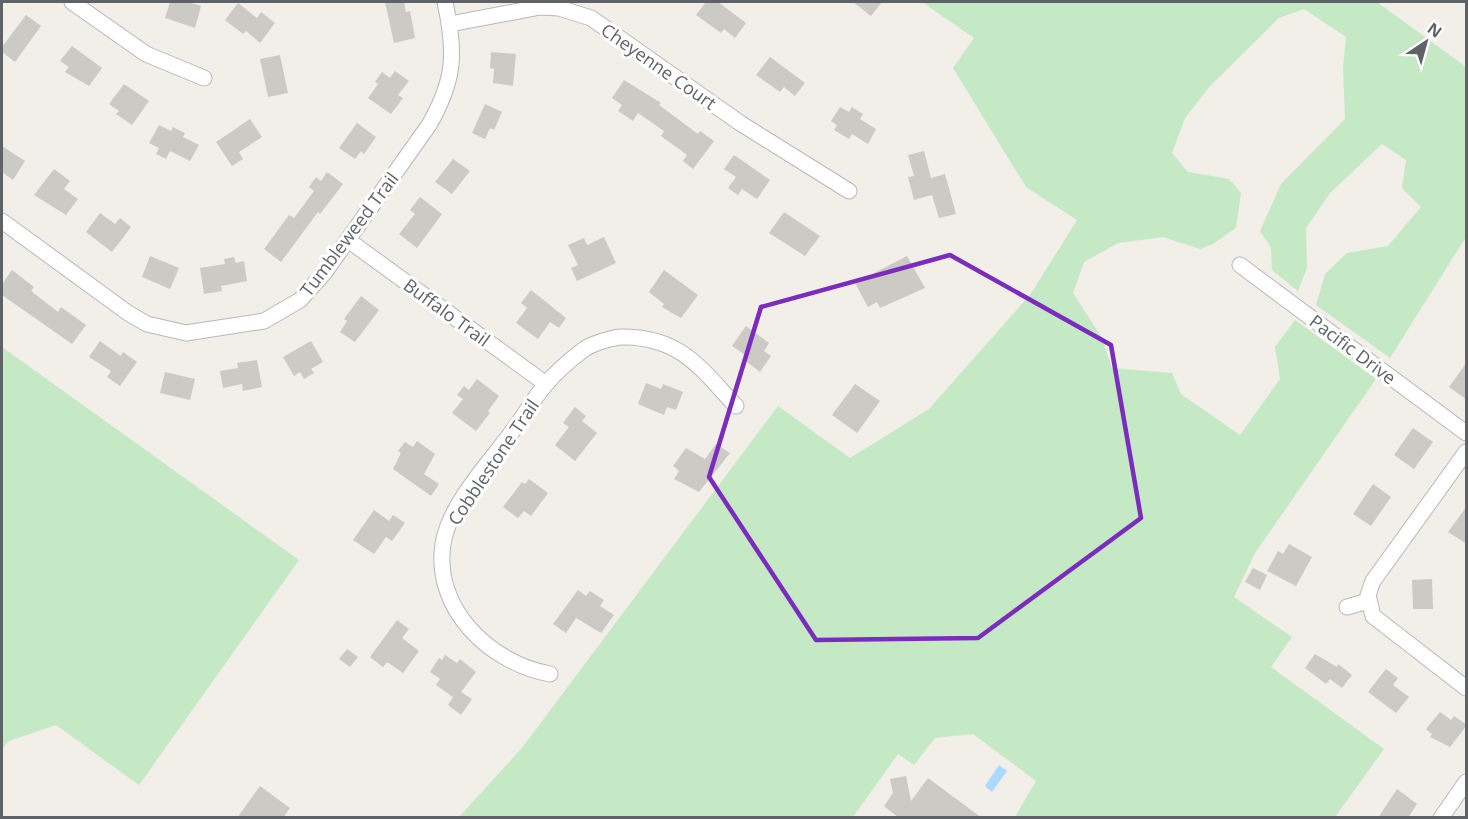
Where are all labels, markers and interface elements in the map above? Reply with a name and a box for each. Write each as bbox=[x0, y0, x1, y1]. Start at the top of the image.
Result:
north arrow bbox=[1396, 12, 1456, 72]
street label: Cheyenne Court bbox=[597, 17, 721, 115]
text: N bbox=[1423, 17, 1447, 43]
street label: Tumbleweed Trail bbox=[294, 167, 404, 301]
street label: Buffalo Trail bbox=[399, 273, 495, 351]
street label: Pacific Drive bbox=[1305, 309, 1401, 389]
street label: Cobblestone Trail bbox=[442, 394, 544, 530]

